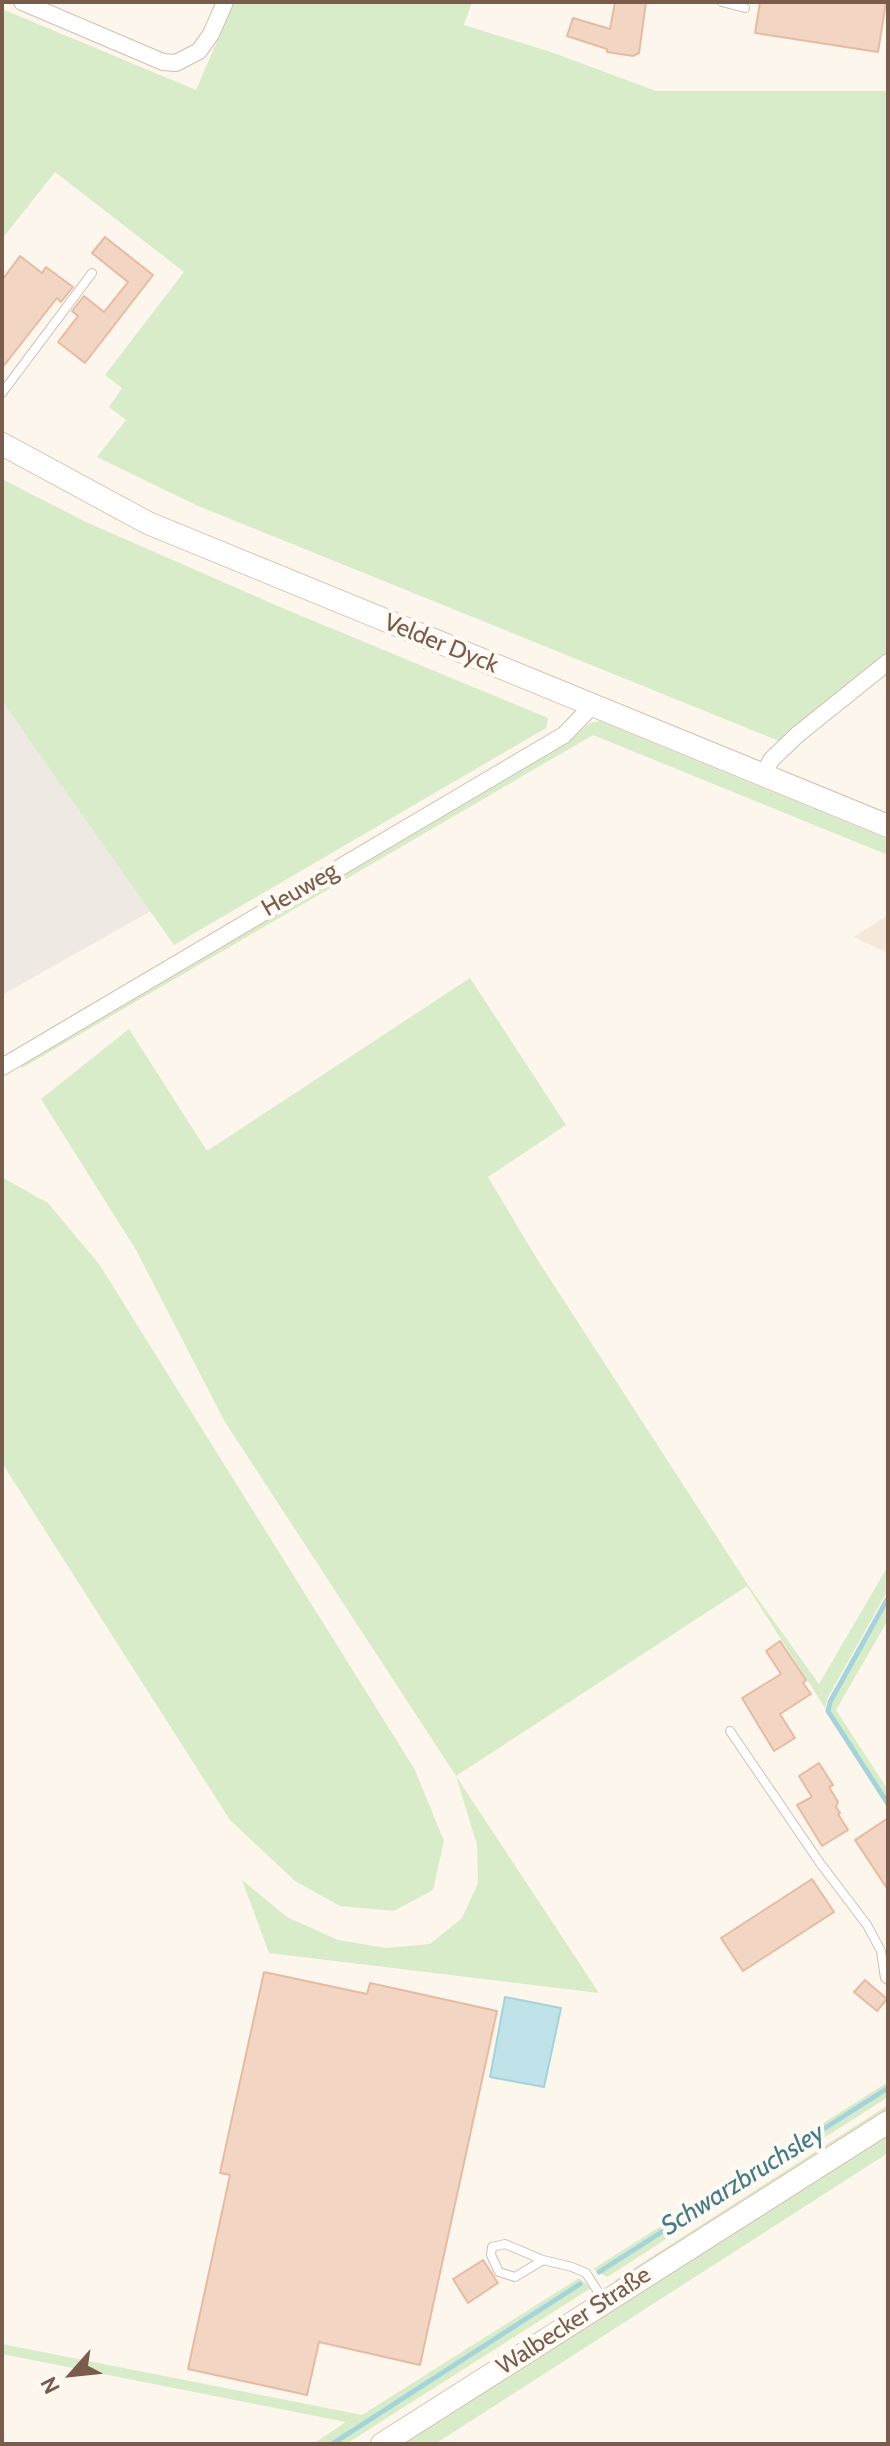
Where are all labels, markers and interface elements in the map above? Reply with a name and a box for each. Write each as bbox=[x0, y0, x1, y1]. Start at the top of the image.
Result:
street label: Velder Dyck bbox=[380, 608, 502, 680]
street label: Heuweg bbox=[257, 857, 343, 923]
water label: Schwarzbruchsley bbox=[656, 2117, 830, 2243]
street label: Walbecker Straße bbox=[492, 2261, 656, 2381]
north arrow bbox=[32, 2334, 112, 2414]
text: N bbox=[35, 2372, 66, 2398]

